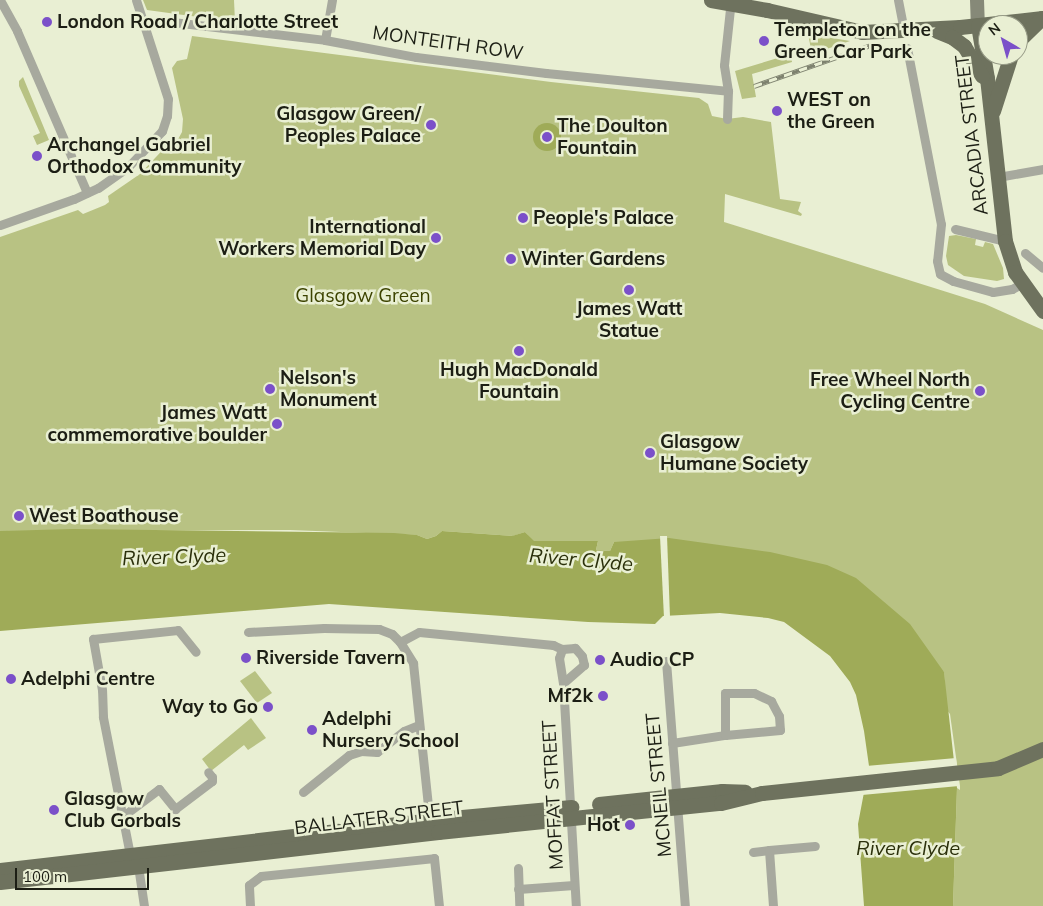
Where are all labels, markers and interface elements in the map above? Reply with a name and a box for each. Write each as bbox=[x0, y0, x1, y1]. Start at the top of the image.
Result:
place label: London Road / Charlotte Street bbox=[57, 11, 338, 33]
north arrow bbox=[978, 15, 1028, 65]
marker: London Road / Charlotte Street bbox=[41, 16, 53, 28]
place label: Templeton on the Green Car Park bbox=[774, 19, 931, 63]
text: N bbox=[985, 19, 1004, 39]
street label: MONTEITH ROW bbox=[371, 21, 525, 65]
marker: Templeton on the Green Car Park bbox=[758, 35, 770, 47]
street label: ARCADIA STREET bbox=[951, 53, 993, 217]
place label: WEST on the Green bbox=[787, 89, 875, 133]
place label: Glasgow Green/ Peoples Palace bbox=[276, 103, 421, 147]
marker: WEST on the Green bbox=[771, 105, 783, 117]
place label: The Doulton Fountain bbox=[557, 115, 668, 159]
marker: Glasgow Green/ Peoples Palace bbox=[425, 119, 437, 131]
marker: The Doulton Fountain bbox=[541, 131, 553, 143]
place label: Archangel Gabriel Orthodox Community bbox=[47, 134, 241, 178]
marker: Archangel Gabriel Orthodox Community bbox=[31, 150, 43, 162]
place label: People's Palace bbox=[533, 207, 674, 229]
marker: People's Palace bbox=[517, 212, 529, 224]
place label: International Workers Memorial Day bbox=[218, 216, 426, 260]
marker: International Workers Memorial Day bbox=[430, 232, 442, 244]
place label: Winter Gardens bbox=[521, 248, 665, 270]
marker: Winter Gardens bbox=[505, 253, 517, 265]
marker: James Watt Statue bbox=[623, 284, 635, 296]
park label: Glasgow Green bbox=[295, 285, 431, 307]
place label: James Watt Statue bbox=[576, 298, 682, 342]
marker: Hugh MacDonald Fountain bbox=[513, 345, 525, 357]
place label: Hugh MacDonald Fountain bbox=[440, 359, 598, 403]
place label: Nelson's Monument bbox=[280, 367, 377, 411]
place label: Free Wheel North Cycling Centre bbox=[810, 369, 970, 413]
marker: Nelson's Monument bbox=[264, 383, 276, 395]
marker: Free Wheel North Cycling Centre bbox=[974, 385, 986, 397]
place label: James Watt commemorative boulder bbox=[47, 402, 267, 446]
marker: James Watt commemorative boulder bbox=[271, 418, 283, 430]
place label: Glasgow Humane Society bbox=[660, 431, 808, 475]
marker: Glasgow Humane Society bbox=[644, 447, 656, 459]
place label: West Boathouse bbox=[29, 505, 179, 527]
marker: West Boathouse bbox=[13, 510, 25, 522]
water label: River Clyde bbox=[121, 542, 227, 570]
water label: River Clyde bbox=[528, 543, 634, 575]
place label: Riverside Tavern bbox=[256, 647, 406, 669]
place label: Audio CP bbox=[610, 649, 694, 671]
marker: Riverside Tavern bbox=[240, 652, 252, 664]
marker: Audio CP bbox=[594, 654, 606, 666]
place label: Adelphi Centre bbox=[21, 668, 155, 690]
marker: Adelphi Centre bbox=[5, 673, 17, 685]
place label: Mf2k bbox=[548, 685, 593, 707]
marker: Mf2k bbox=[597, 690, 609, 702]
place label: Way to Go bbox=[162, 696, 258, 718]
marker: Way to Go bbox=[262, 701, 274, 713]
place label: Adelphi Nursery School bbox=[322, 708, 459, 752]
street label: MCNEIL STREET bbox=[641, 712, 677, 858]
street label: MOFFAT STREET bbox=[538, 720, 568, 870]
marker: Adelphi Nursery School bbox=[306, 724, 318, 736]
place label: Glasgow Club Gorbals bbox=[64, 788, 181, 832]
street label: BALLATER STREET bbox=[293, 796, 465, 840]
marker: Glasgow Club Gorbals bbox=[48, 804, 60, 816]
place label: Hot bbox=[587, 814, 620, 836]
marker: Hot bbox=[624, 819, 636, 831]
water label: River Clyde bbox=[856, 835, 960, 859]
scale bar bbox=[18, 858, 151, 890]
text: 100 m bbox=[23, 867, 67, 886]

